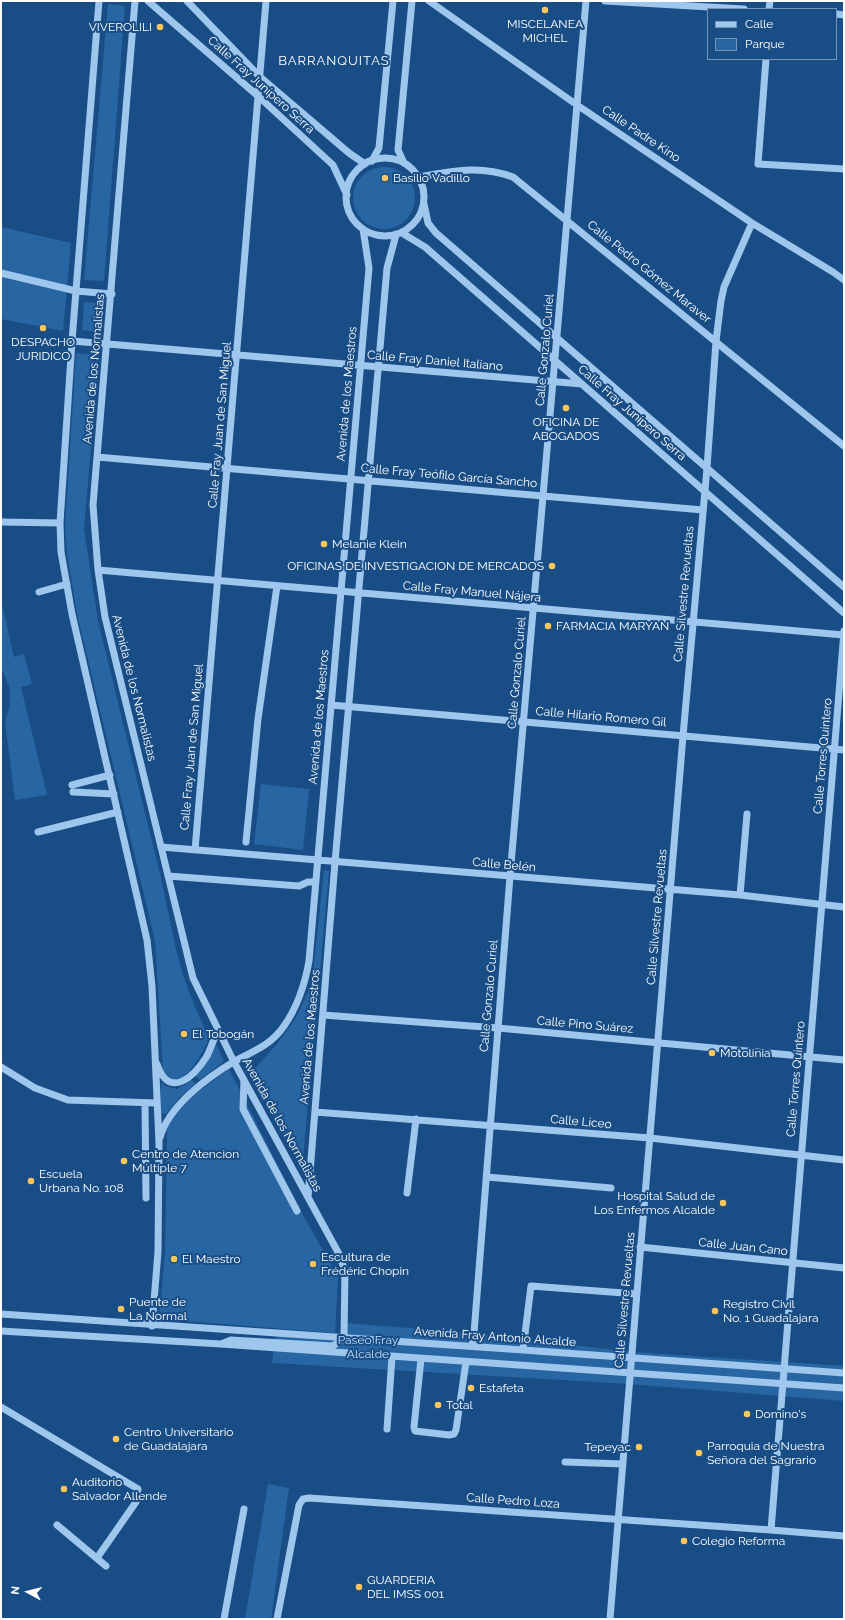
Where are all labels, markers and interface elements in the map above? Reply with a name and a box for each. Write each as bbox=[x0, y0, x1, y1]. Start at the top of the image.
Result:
marker: MISCELANEA MICHEL bbox=[540, 5, 550, 15]
legend bbox=[707, 8, 837, 60]
place label: MISCELANEA MICHEL bbox=[507, 17, 583, 45]
text: Calle bbox=[745, 17, 773, 31]
place label: VIVEROLILI bbox=[89, 20, 152, 34]
marker: VIVEROLILI bbox=[155, 22, 165, 32]
street label: Calle Fray Junípero Serra bbox=[205, 33, 317, 137]
text: Parque bbox=[745, 37, 785, 51]
district label: BARRANQUITAS bbox=[278, 53, 390, 69]
street label: Calle Padre Kino bbox=[599, 102, 683, 166]
place label: Basilio Vadillo bbox=[393, 171, 470, 185]
marker: Basilio Vadillo bbox=[380, 173, 390, 183]
street label: Calle Pedro Gómez Maraver bbox=[584, 218, 714, 326]
street label: Avenida de los Normalistas bbox=[80, 293, 108, 445]
street label: Calle Gonzalo Curiel bbox=[533, 293, 557, 407]
marker: DESPACHO JURIDICO bbox=[38, 323, 48, 333]
street label: Avenida de los Maestros bbox=[334, 326, 360, 462]
place label: DESPACHO JURIDICO bbox=[11, 335, 75, 363]
street label: Calle Fray Juan de San Miguel bbox=[206, 341, 234, 509]
street label: Calle Fray Daniel Italiano bbox=[367, 348, 503, 374]
street label: Calle Fray Junípero Serra bbox=[575, 362, 689, 464]
marker: OFICINA DE ABOGADOS bbox=[561, 403, 571, 413]
place label: OFICINA DE ABOGADOS bbox=[533, 415, 599, 443]
street label: Calle Fray Teófilo García Sancho bbox=[360, 461, 538, 491]
street label: Calle Silvestre Revueltas bbox=[671, 526, 697, 662]
place label: Melanie Klein bbox=[332, 537, 407, 551]
marker: Melanie Klein bbox=[319, 539, 329, 549]
place label: OFICINAS DE INVESTIGACION DE MERCADOS bbox=[287, 559, 544, 573]
marker: OFICINAS DE INVESTIGACION DE MERCADOS bbox=[547, 561, 557, 571]
street label: Calle Fray Manuel Nájera bbox=[402, 579, 542, 605]
street label: Avenida de los Normalistas bbox=[109, 613, 159, 763]
street label: Calle Gonzalo Curiel bbox=[505, 616, 529, 730]
place label: FARMACIA MARYAN bbox=[556, 619, 669, 633]
marker: FARMACIA MARYAN bbox=[543, 621, 553, 631]
street label: Avenida de los Maestros bbox=[306, 649, 332, 785]
street label: Calle Fray Juan de San Miguel bbox=[178, 663, 206, 831]
street label: Calle Torres Quintero bbox=[811, 697, 835, 815]
street label: Calle Hilario Romero Gil bbox=[535, 704, 667, 730]
street label: Calle Silvestre Revueltas bbox=[644, 849, 670, 985]
street label: Calle Belén bbox=[472, 855, 536, 875]
street label: Calle Gonzalo Curiel bbox=[477, 939, 501, 1053]
street label: Avenida de los Maestros bbox=[297, 969, 323, 1105]
street label: Calle Pino Suárez bbox=[536, 1014, 634, 1036]
street label: Calle Torres Quintero bbox=[784, 1020, 808, 1138]
place label: El Tobogán bbox=[192, 1027, 254, 1041]
marker: El Tobogán bbox=[179, 1029, 189, 1039]
place label: Motolinia bbox=[720, 1046, 771, 1060]
marker: Motolinia bbox=[707, 1048, 717, 1058]
street label: Avenida de los Normalistas bbox=[239, 1056, 325, 1194]
street label: Calle Liceo bbox=[550, 1112, 612, 1132]
place label: Centro de Atencion Múltiple 7 bbox=[132, 1147, 239, 1175]
marker: Centro de Atencion Múltiple 7 bbox=[119, 1156, 129, 1166]
place label: Escuela Urbana No. 108 bbox=[39, 1167, 124, 1195]
marker: Escuela Urbana No. 108 bbox=[26, 1176, 36, 1186]
place label: Hospital Salud de Los Enfermos Alcalde bbox=[594, 1189, 715, 1217]
marker: Hospital Salud de Los Enfermos Alcalde bbox=[718, 1198, 728, 1208]
street label: Calle Silvestre Revueltas bbox=[612, 1232, 638, 1368]
street label: Calle Juan Cano bbox=[698, 1235, 788, 1259]
place label: Escultura de Frédéric Chopin bbox=[321, 1250, 409, 1278]
place label: El Maestro bbox=[182, 1252, 241, 1266]
marker: El Maestro bbox=[169, 1254, 179, 1264]
marker: Escultura de Frédéric Chopin bbox=[308, 1259, 318, 1269]
place label: Puente de La Normal bbox=[129, 1295, 187, 1323]
place label: Registro Civil No. 1 Guadalajara bbox=[723, 1297, 819, 1325]
marker: Puente de La Normal bbox=[116, 1304, 126, 1314]
marker: Registro Civil No. 1 Guadalajara bbox=[710, 1306, 720, 1316]
street label: Avenida Fray Antonio Alcalde bbox=[413, 1324, 577, 1350]
park label: Paseo Fray Alcalde bbox=[338, 1333, 398, 1361]
place label: Estafeta bbox=[479, 1381, 524, 1395]
marker: Estafeta bbox=[466, 1383, 476, 1393]
place label: Total bbox=[446, 1398, 473, 1412]
marker: Total bbox=[433, 1400, 443, 1410]
place label: Domino's bbox=[755, 1407, 806, 1421]
marker: Domino's bbox=[742, 1409, 752, 1419]
place label: Centro Universitario de Guadalajara bbox=[124, 1425, 233, 1453]
marker: Centro Universitario de Guadalajara bbox=[111, 1434, 121, 1444]
place label: Parroquia de Nuestra Señora del Sagrario bbox=[707, 1439, 825, 1467]
place label: Tepeyac bbox=[584, 1440, 631, 1454]
marker: Tepeyac bbox=[634, 1442, 644, 1452]
marker: Parroquia de Nuestra Señora del Sagrario bbox=[694, 1448, 704, 1458]
place label: Auditorio Salvador Allende bbox=[72, 1475, 167, 1503]
marker: Auditorio Salvador Allende bbox=[59, 1484, 69, 1494]
street label: Calle Pedro Loza bbox=[466, 1491, 560, 1511]
place label: Colegio Reforma bbox=[692, 1534, 785, 1548]
marker: Colegio Reforma bbox=[679, 1536, 689, 1546]
north arrow bbox=[8, 1572, 48, 1612]
place label: GUARDERIA DEL IMSS 001 bbox=[367, 1573, 444, 1601]
marker: GUARDERIA DEL IMSS 001 bbox=[354, 1582, 364, 1592]
text: N bbox=[9, 1586, 23, 1595]

